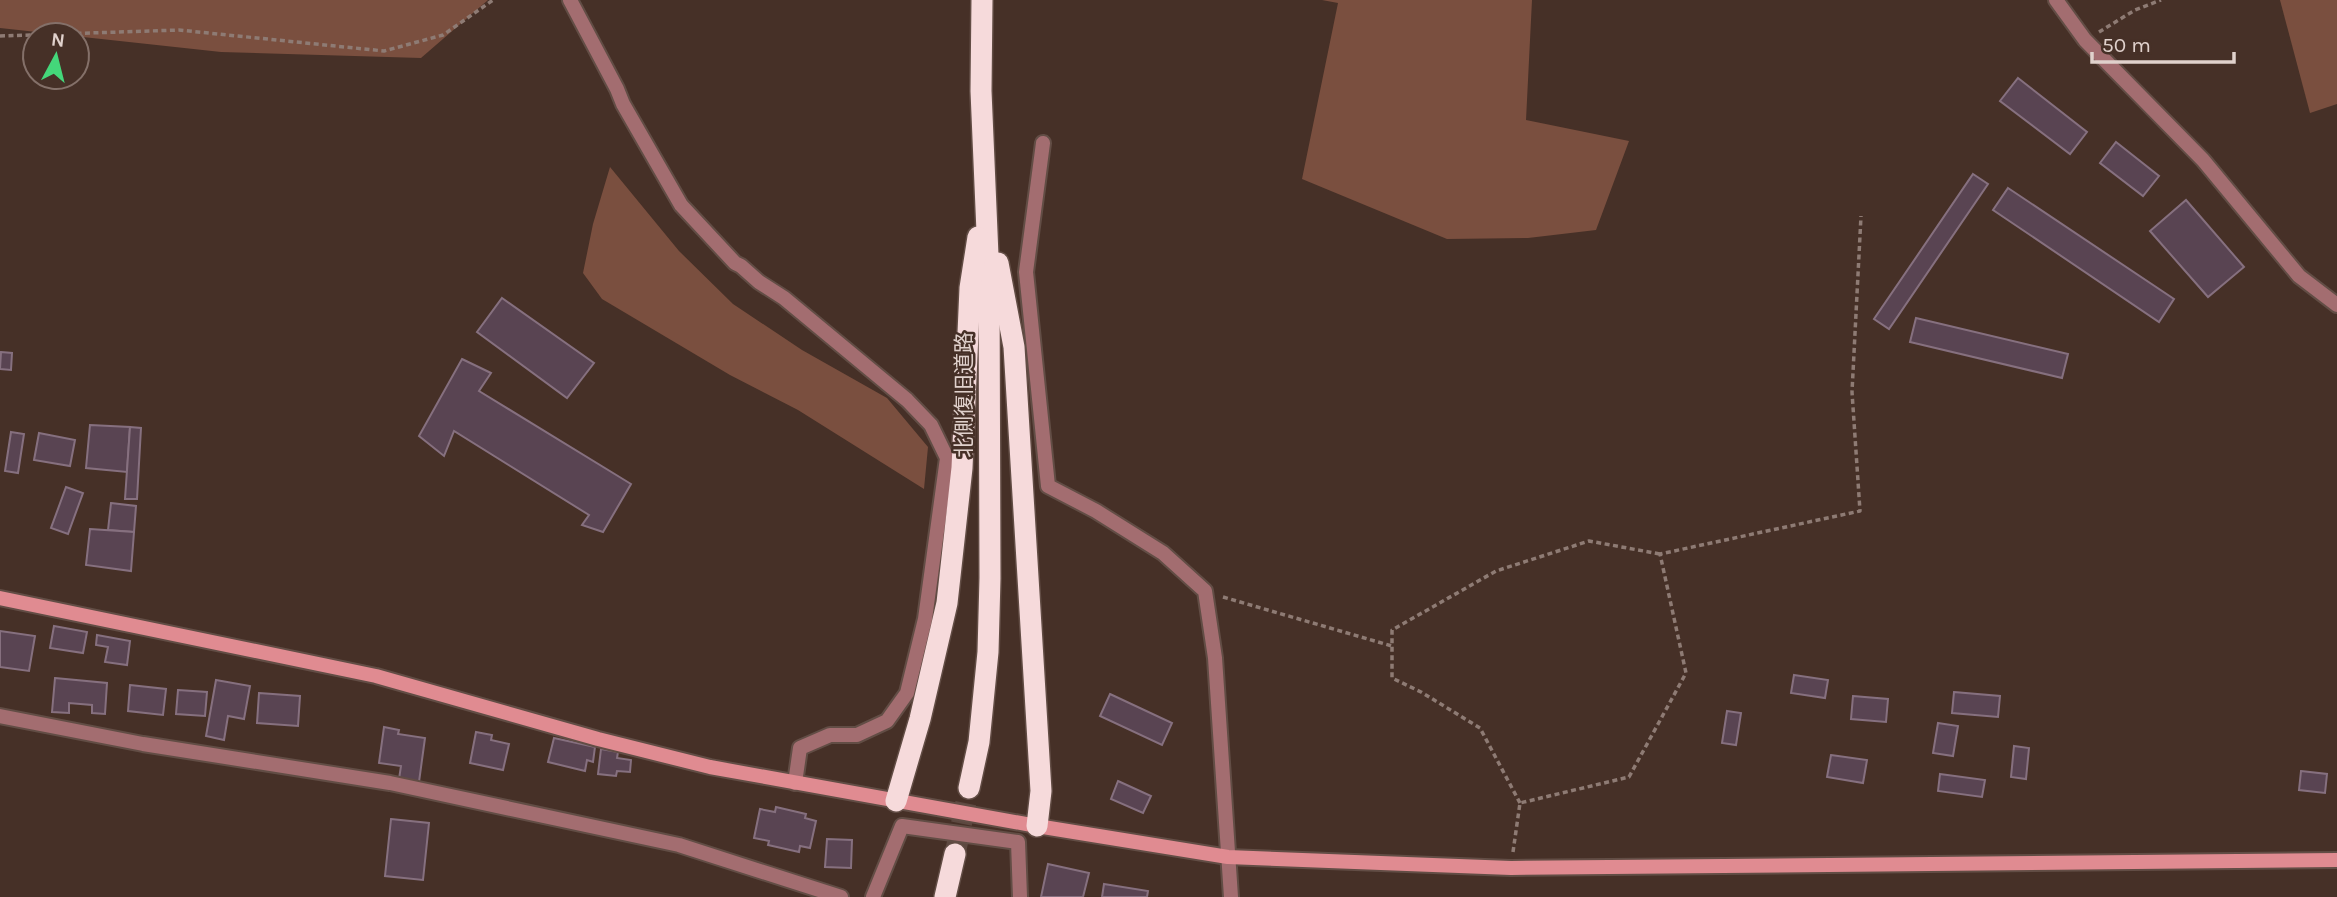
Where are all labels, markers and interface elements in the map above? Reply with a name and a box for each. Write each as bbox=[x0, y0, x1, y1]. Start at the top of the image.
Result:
north arrow bbox=[21, 21, 91, 91]
scale bar bbox=[2092, 21, 2234, 65]
text: N bbox=[50, 28, 66, 52]
text: 50 m bbox=[2102, 33, 2151, 57]
street label: 北側復旧道路 bbox=[952, 332, 976, 458]

